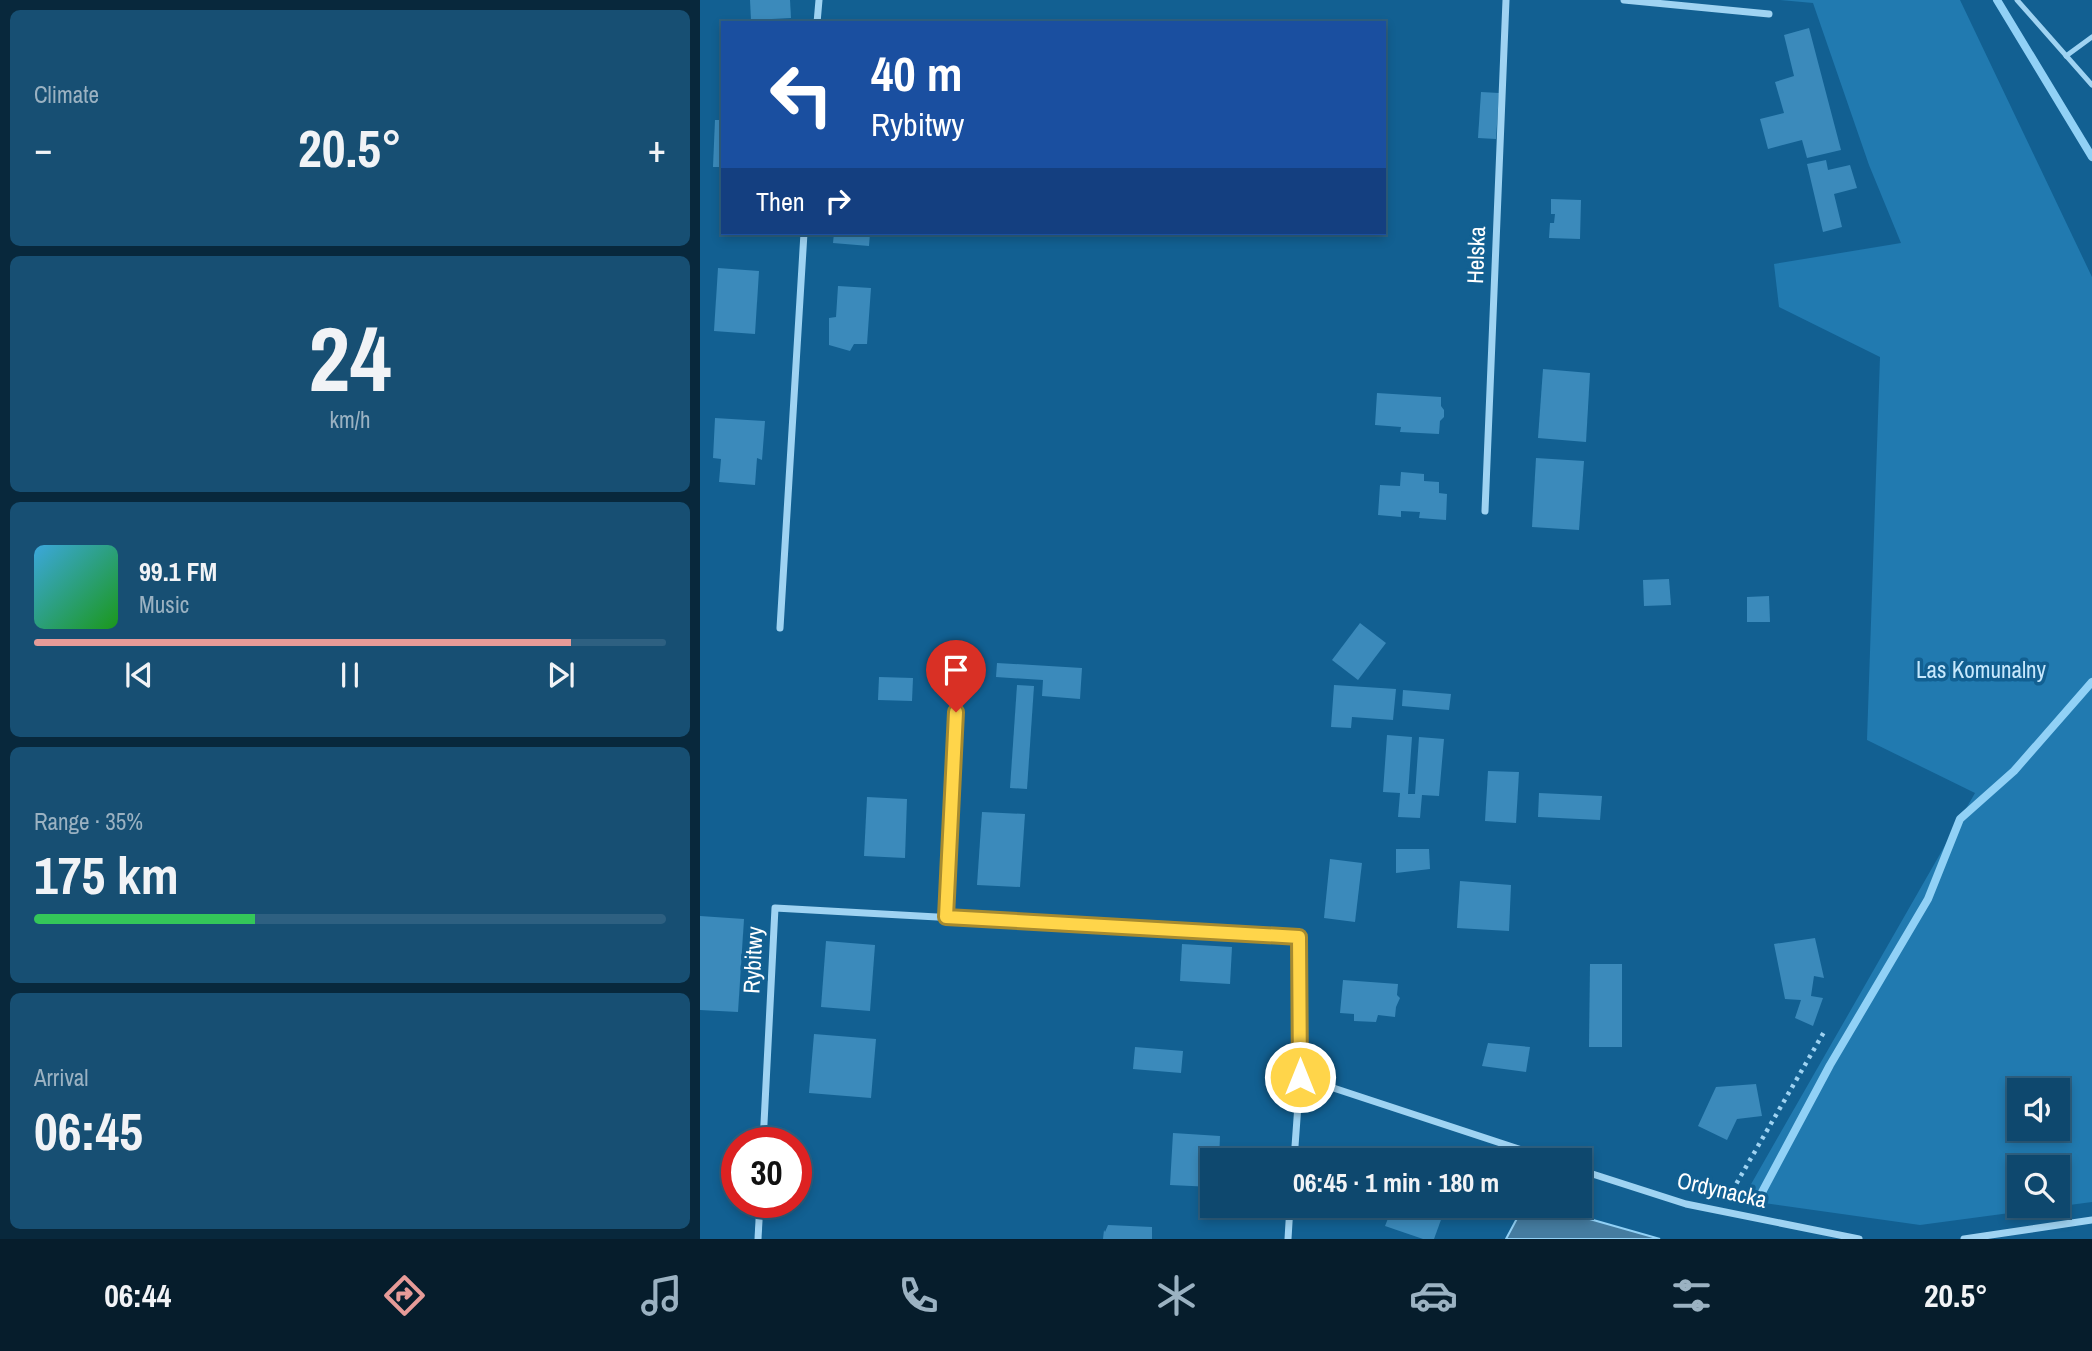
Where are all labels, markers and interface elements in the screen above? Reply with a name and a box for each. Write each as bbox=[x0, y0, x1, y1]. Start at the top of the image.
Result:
text: 40 m bbox=[871, 40, 963, 106]
icon: left bbox=[756, 49, 847, 140]
text: Climate bbox=[34, 79, 99, 110]
text: Rybitwy bbox=[871, 103, 964, 146]
text: 20.5° bbox=[298, 113, 402, 183]
text: − bbox=[34, 123, 52, 174]
text: + bbox=[648, 123, 666, 174]
icon: right bbox=[819, 182, 857, 220]
text: Then bbox=[756, 184, 805, 219]
street label: Helska bbox=[1459, 225, 1492, 284]
text: 24 bbox=[309, 297, 392, 419]
text: km/h bbox=[330, 404, 370, 435]
text: 99.1 FM bbox=[139, 554, 217, 589]
text: Music bbox=[139, 589, 189, 620]
pin bbox=[926, 640, 986, 712]
icon: arrive bbox=[937, 651, 975, 689]
park label: Las Komunalny bbox=[1916, 654, 2047, 685]
icon: previous bbox=[120, 656, 158, 694]
icon: pause bbox=[331, 656, 369, 694]
icon: next bbox=[542, 656, 580, 694]
text: Range · 35% bbox=[34, 806, 143, 837]
text: 175 km bbox=[34, 840, 179, 910]
street label: Rybitwy bbox=[735, 925, 770, 994]
position arrow bbox=[1263, 1040, 1337, 1114]
text: Arrival bbox=[34, 1062, 89, 1093]
map controls bbox=[2007, 1078, 2070, 1218]
button: sound bbox=[2007, 1078, 2070, 1141]
text: 06:45 bbox=[34, 1096, 143, 1166]
speed limit sign: 30 bbox=[721, 1127, 812, 1218]
button: search bbox=[2007, 1155, 2070, 1218]
street label: Ordynacka bbox=[1674, 1164, 1771, 1215]
text: 06:45 · 1 min · 180 m bbox=[1293, 1165, 1499, 1200]
icon: directions bbox=[380, 1271, 429, 1320]
icon: music bbox=[637, 1271, 686, 1320]
icon: phone bbox=[894, 1271, 943, 1320]
icon: climate bbox=[1152, 1271, 1201, 1320]
icon: car bbox=[1409, 1271, 1458, 1320]
icon: filters bbox=[1667, 1271, 1716, 1320]
text: 06:44 bbox=[104, 1274, 171, 1317]
text: 20.5° bbox=[1924, 1274, 1988, 1317]

